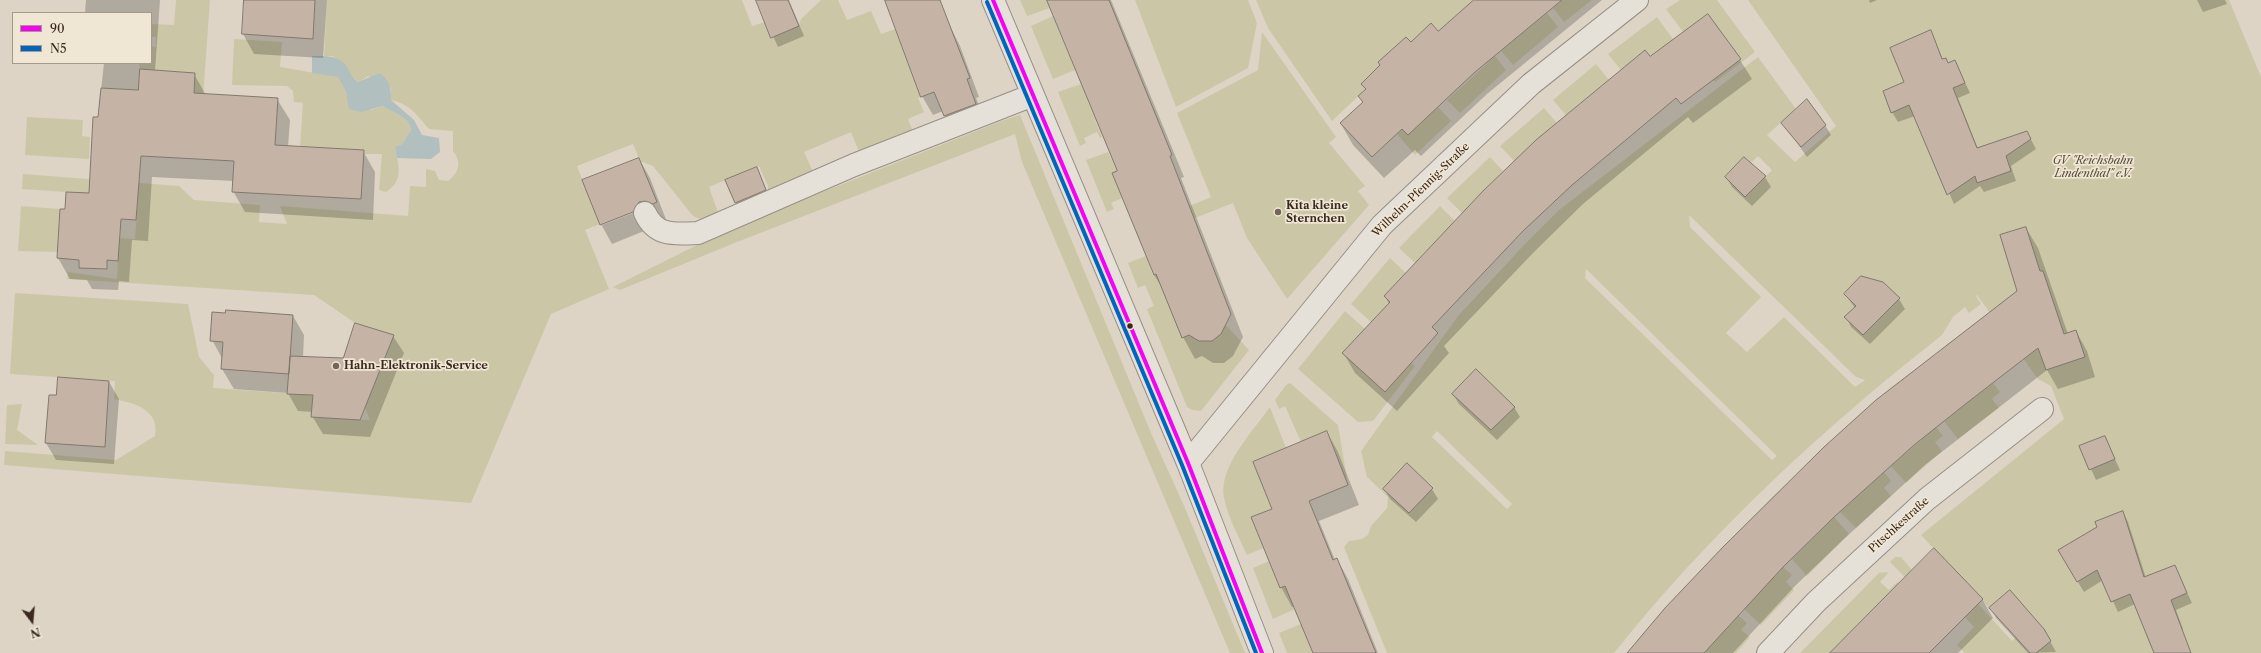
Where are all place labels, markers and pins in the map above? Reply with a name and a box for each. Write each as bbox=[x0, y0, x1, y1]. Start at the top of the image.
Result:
place label: Kita kleine Sternchen bbox=[1286, 199, 1348, 225]
marker: Kita kleine Sternchen bbox=[1273, 207, 1283, 217]
unlabelled marker bbox=[1125, 321, 1135, 331]
place label: Hahn-Elektronik-Service bbox=[344, 359, 488, 373]
marker: Hahn-Elektronik-Service bbox=[331, 361, 341, 371]

